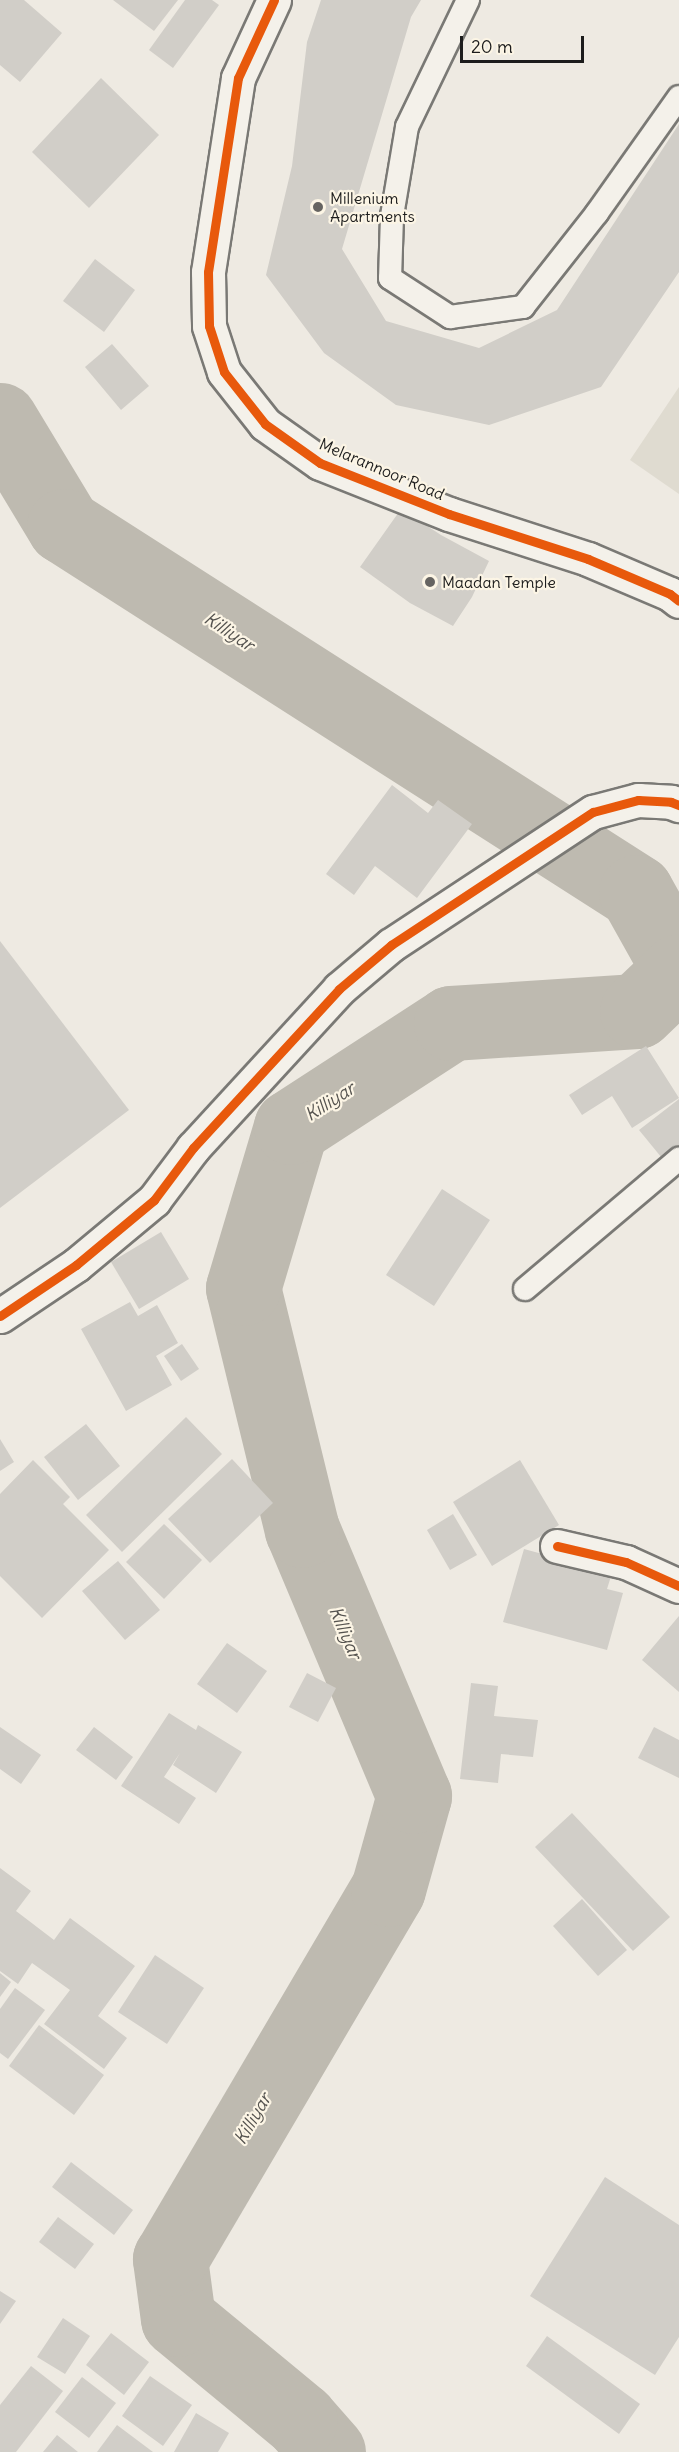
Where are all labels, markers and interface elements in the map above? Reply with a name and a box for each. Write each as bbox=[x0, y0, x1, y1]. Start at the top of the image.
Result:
scale bar bbox=[463, 24, 588, 62]
text: 20 m bbox=[471, 35, 513, 58]
place label: Millenium Apartments bbox=[330, 188, 415, 226]
marker: Millenium Apartments bbox=[311, 200, 325, 214]
street label: Melarannoor Road bbox=[317, 434, 447, 504]
place label: Maadan Temple bbox=[442, 572, 556, 592]
marker: Maadan Temple bbox=[423, 575, 437, 589]
water label: Killiyar bbox=[200, 608, 258, 656]
water label: Killiyar bbox=[301, 1078, 359, 1126]
water label: Killiyar bbox=[324, 1603, 366, 1663]
water label: Killiyar bbox=[230, 2090, 276, 2148]

